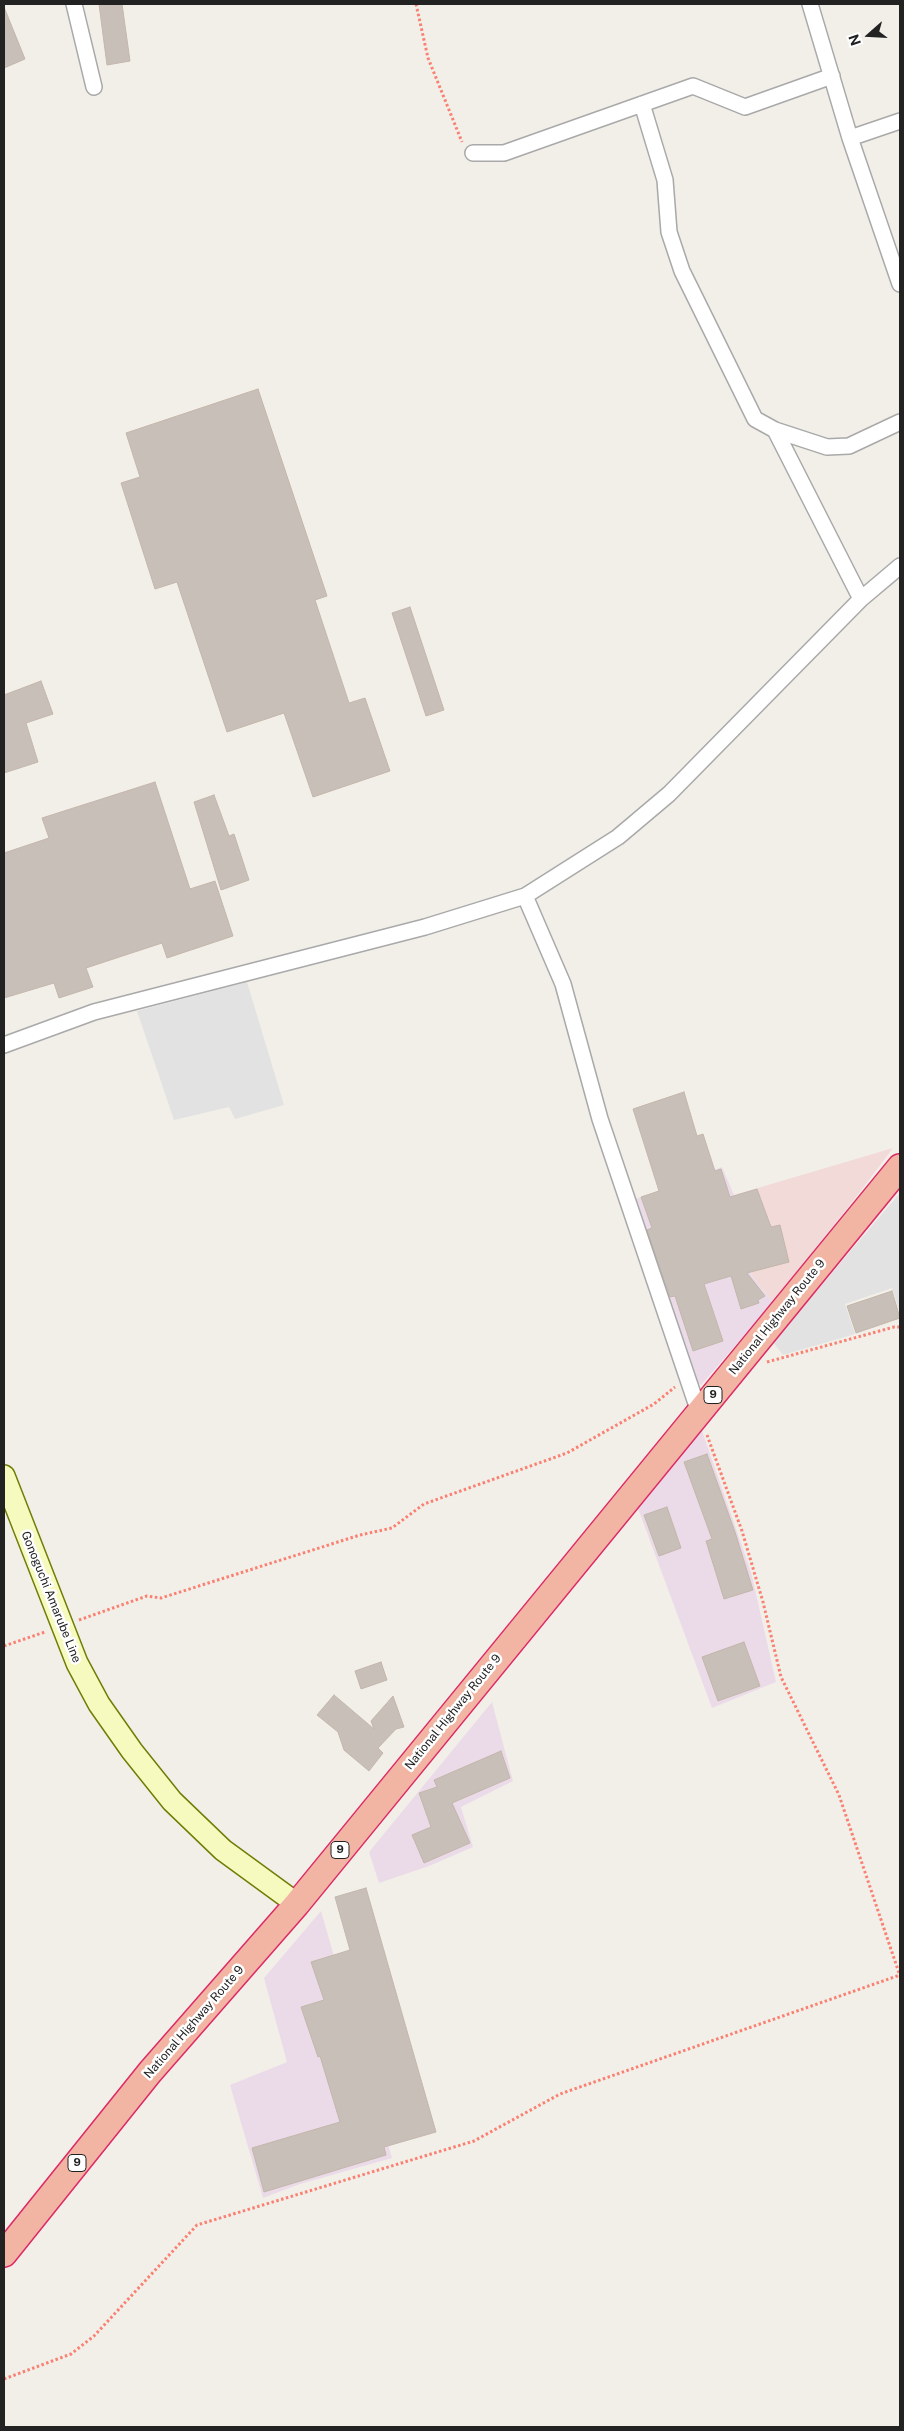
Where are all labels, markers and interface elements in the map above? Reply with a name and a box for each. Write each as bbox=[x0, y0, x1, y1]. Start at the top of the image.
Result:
north arrow bbox=[844, 10, 894, 60]
text: N bbox=[845, 32, 864, 48]
street label: National Highway Route 9 bbox=[726, 1256, 828, 1378]
road number: 9 bbox=[704, 1386, 722, 1404]
street label: Gonoguchi Amarube Line bbox=[18, 1529, 84, 1665]
street label: National Highway Route 9 bbox=[402, 1651, 504, 1773]
road number: 9 bbox=[331, 1842, 349, 1858]
street label: National Highway Route 9 bbox=[141, 1963, 247, 2081]
road number: 9 bbox=[68, 2154, 86, 2172]

